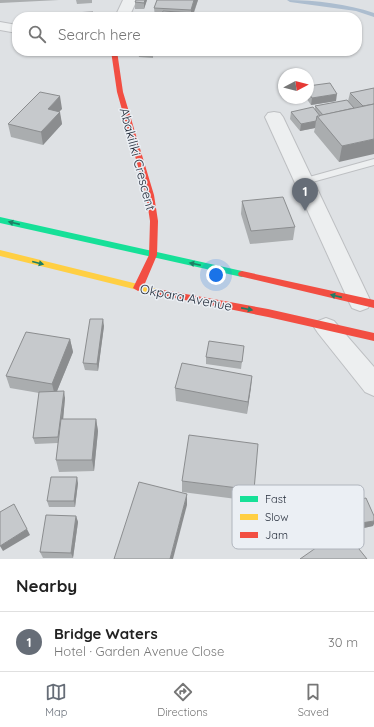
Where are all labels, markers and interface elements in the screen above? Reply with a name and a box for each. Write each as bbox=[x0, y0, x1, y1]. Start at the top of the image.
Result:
search box bbox=[12, 12, 362, 56]
icon: search bbox=[26, 23, 48, 45]
text: Search here bbox=[58, 25, 141, 44]
north arrow bbox=[278, 68, 314, 104]
street label: Abakiliki Crescent bbox=[117, 106, 159, 212]
pin: 1 bbox=[292, 178, 318, 211]
one-way arrow bbox=[8, 220, 20, 226]
one-way arrow bbox=[32, 260, 44, 266]
one-way arrow bbox=[189, 261, 202, 267]
your location bbox=[206, 265, 226, 285]
street label: Okpara Avenue bbox=[139, 280, 233, 314]
one-way arrow bbox=[330, 293, 342, 299]
one-way arrow bbox=[240, 306, 253, 312]
legend bbox=[232, 485, 364, 549]
text: Fast bbox=[265, 492, 287, 506]
text: Slow bbox=[265, 510, 289, 524]
text: Jam bbox=[265, 528, 288, 542]
text: Nearby bbox=[16, 575, 77, 596]
text: Bridge Waters bbox=[54, 624, 158, 643]
text: 1 bbox=[26, 634, 32, 650]
text: 30 m bbox=[328, 634, 358, 650]
text: Hotel · Garden Avenue Close bbox=[54, 643, 224, 659]
tab: Map bbox=[45, 681, 67, 719]
tab: Directions bbox=[157, 681, 208, 719]
tab: Saved bbox=[298, 681, 329, 719]

